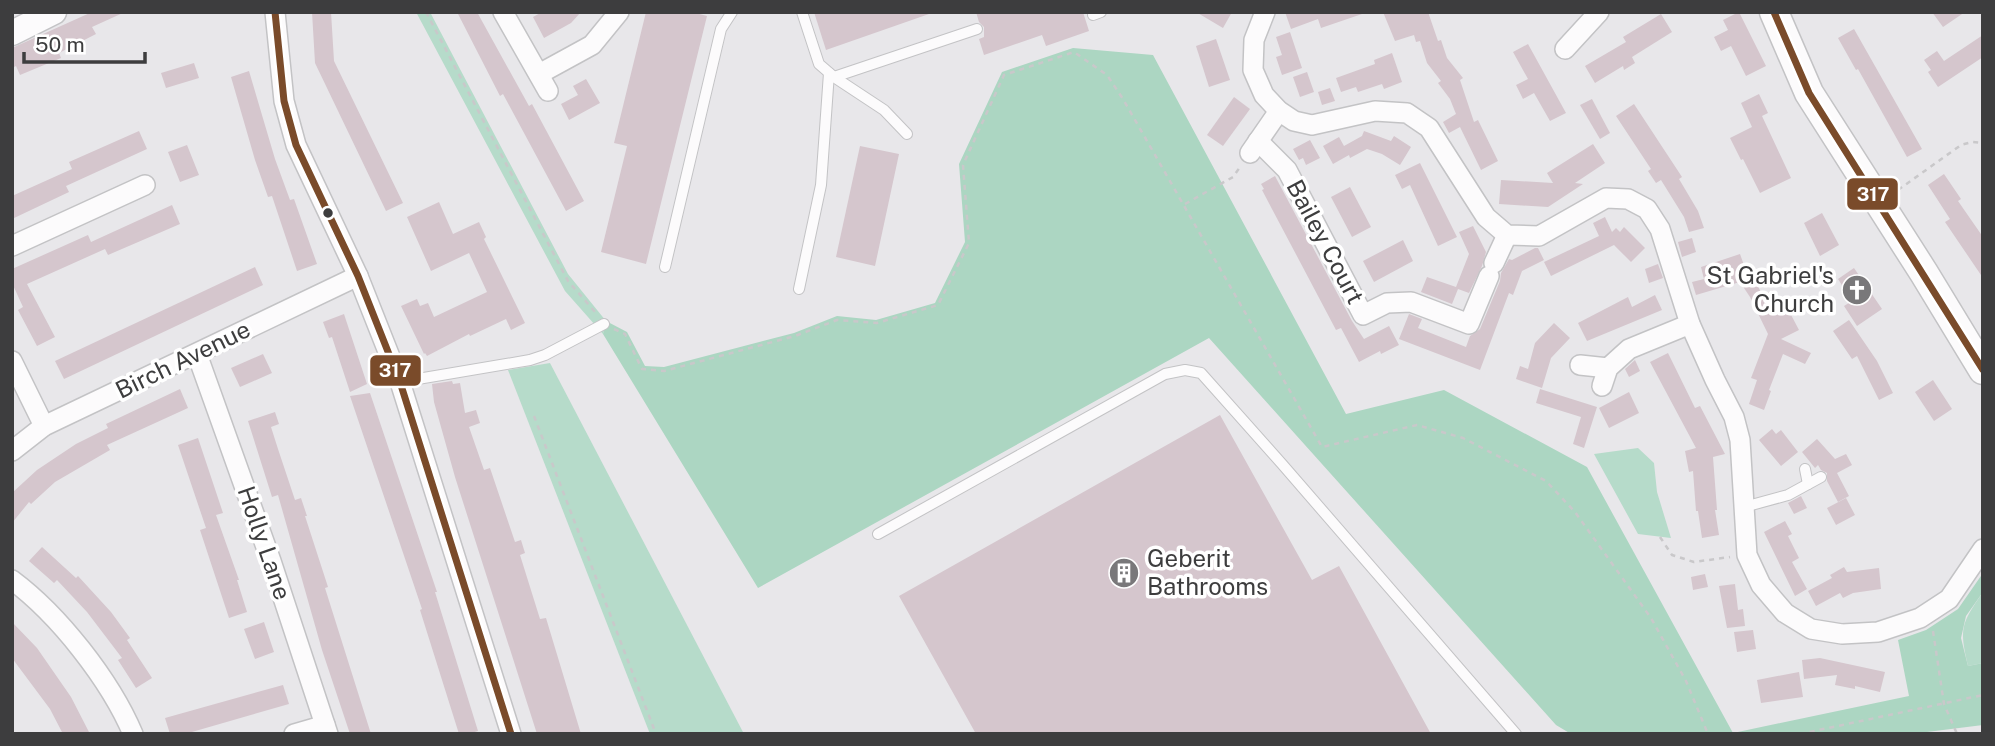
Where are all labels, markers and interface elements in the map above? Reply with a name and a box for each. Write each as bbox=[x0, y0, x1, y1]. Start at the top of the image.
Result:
scale bar bbox=[24, 21, 145, 65]
text: 50 m bbox=[35, 32, 85, 57]
street label: Bailey Court bbox=[1281, 175, 1370, 308]
line badge: 317 bbox=[1846, 177, 1899, 211]
text: 317 bbox=[1857, 183, 1889, 205]
unlabelled marker bbox=[321, 206, 335, 220]
place label: St Gabriel's Church bbox=[1707, 261, 1834, 317]
church icon: St Gabriel's Church bbox=[1840, 273, 1874, 307]
street label: Birch Avenue bbox=[111, 314, 254, 404]
line badge: 317 bbox=[369, 354, 422, 387]
text: 317 bbox=[379, 359, 411, 381]
street label: Holly Lane bbox=[232, 482, 297, 603]
place label: Geberit Bathrooms bbox=[1147, 544, 1268, 600]
building icon: Geberit Bathrooms bbox=[1107, 556, 1141, 590]

